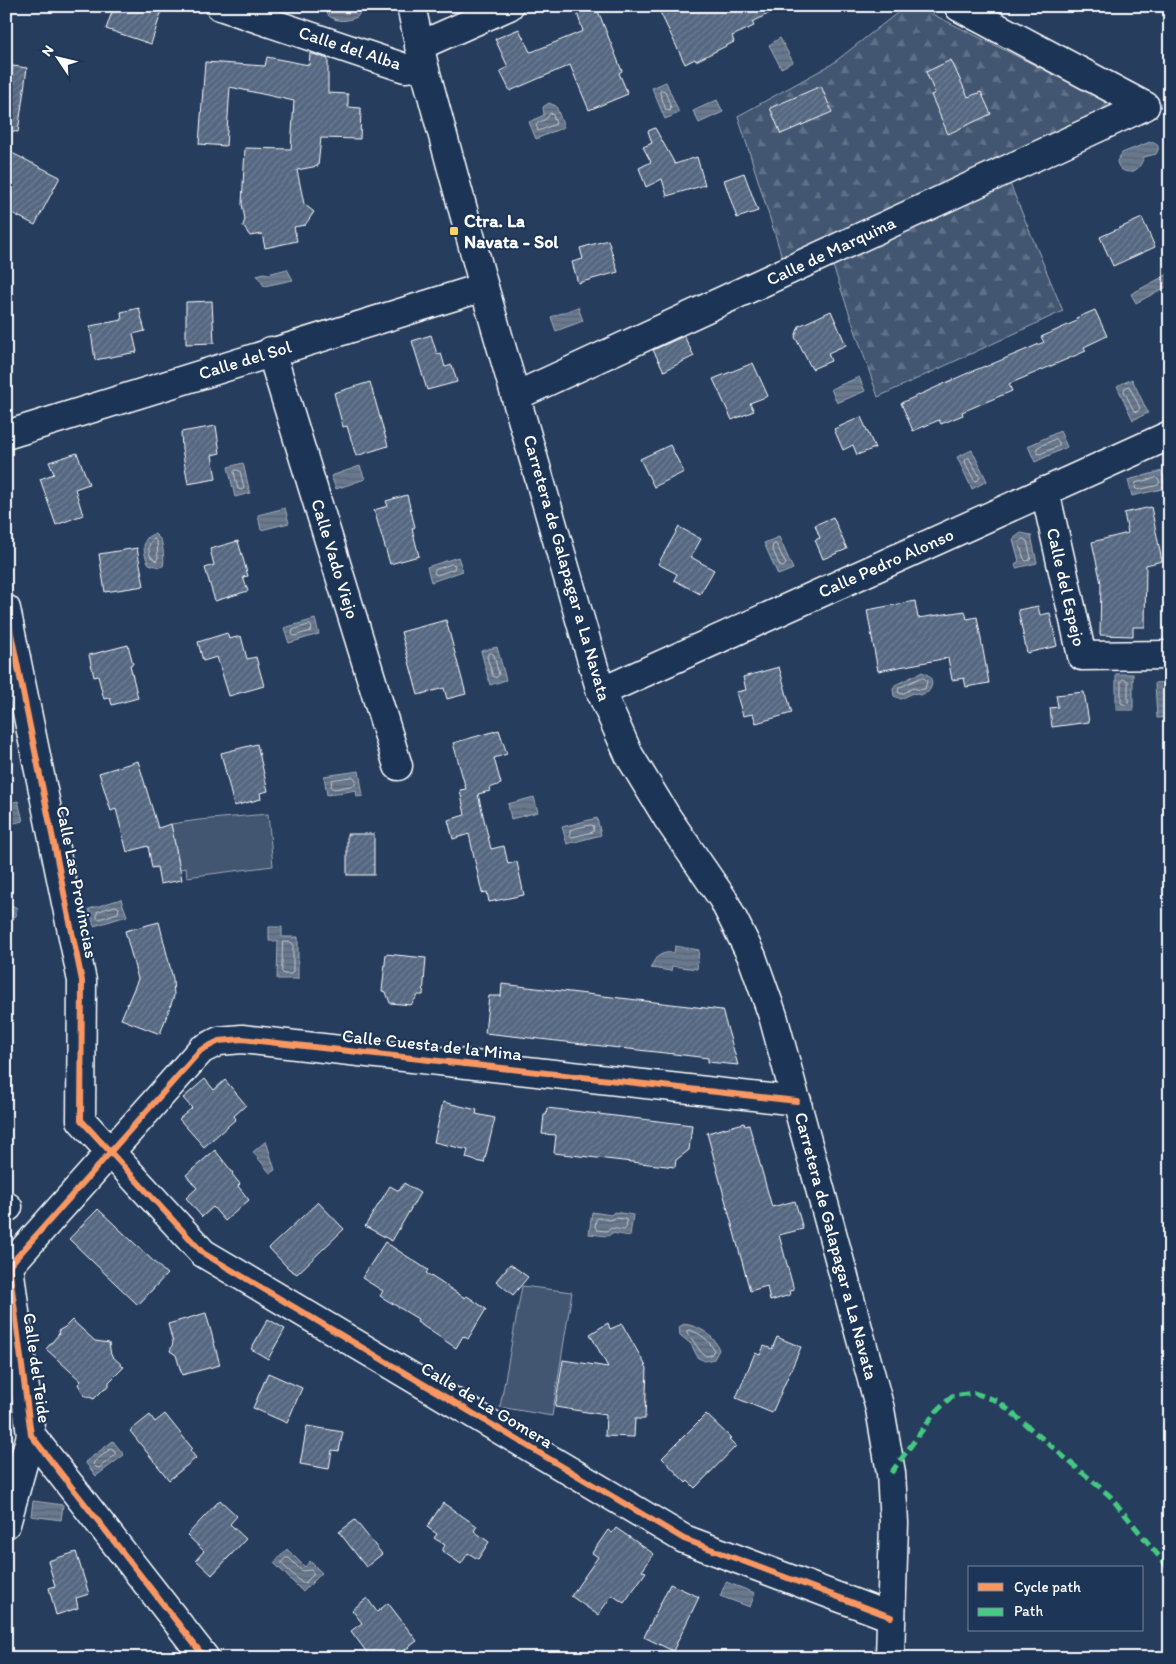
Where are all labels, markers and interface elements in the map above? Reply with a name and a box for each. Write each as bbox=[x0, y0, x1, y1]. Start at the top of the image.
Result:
street label: Calle del Alba bbox=[296, 21, 405, 75]
north arrow bbox=[32, 32, 82, 82]
text: N bbox=[38, 42, 57, 60]
place label: Ctra. La Navata - Sol bbox=[464, 210, 559, 253]
street label: Calle de Marquina bbox=[763, 211, 900, 291]
marker: Ctra. La Navata - Sol bbox=[448, 225, 460, 237]
street label: Calle del Sol bbox=[196, 335, 294, 385]
street label: Carretera de Galapagar a La Navata bbox=[518, 432, 616, 704]
street label: Calle Vado Viejo bbox=[306, 496, 364, 622]
street label: Calle Pedro Alonso bbox=[815, 523, 957, 603]
street label: Calle del Espejo bbox=[1042, 526, 1090, 648]
street label: Calle Las Provincias bbox=[51, 804, 103, 960]
street label: Calle Cuesta de la Mina bbox=[341, 1025, 524, 1065]
street label: Carretera de Galapagar a La Navata bbox=[790, 1110, 882, 1382]
street label: Calle del Teide bbox=[18, 1311, 56, 1425]
street label: Calle de La Gomera bbox=[417, 1357, 558, 1453]
legend bbox=[968, 1566, 1144, 1632]
text: Cycle path bbox=[1014, 1578, 1081, 1596]
text: Path bbox=[1014, 1602, 1043, 1620]

